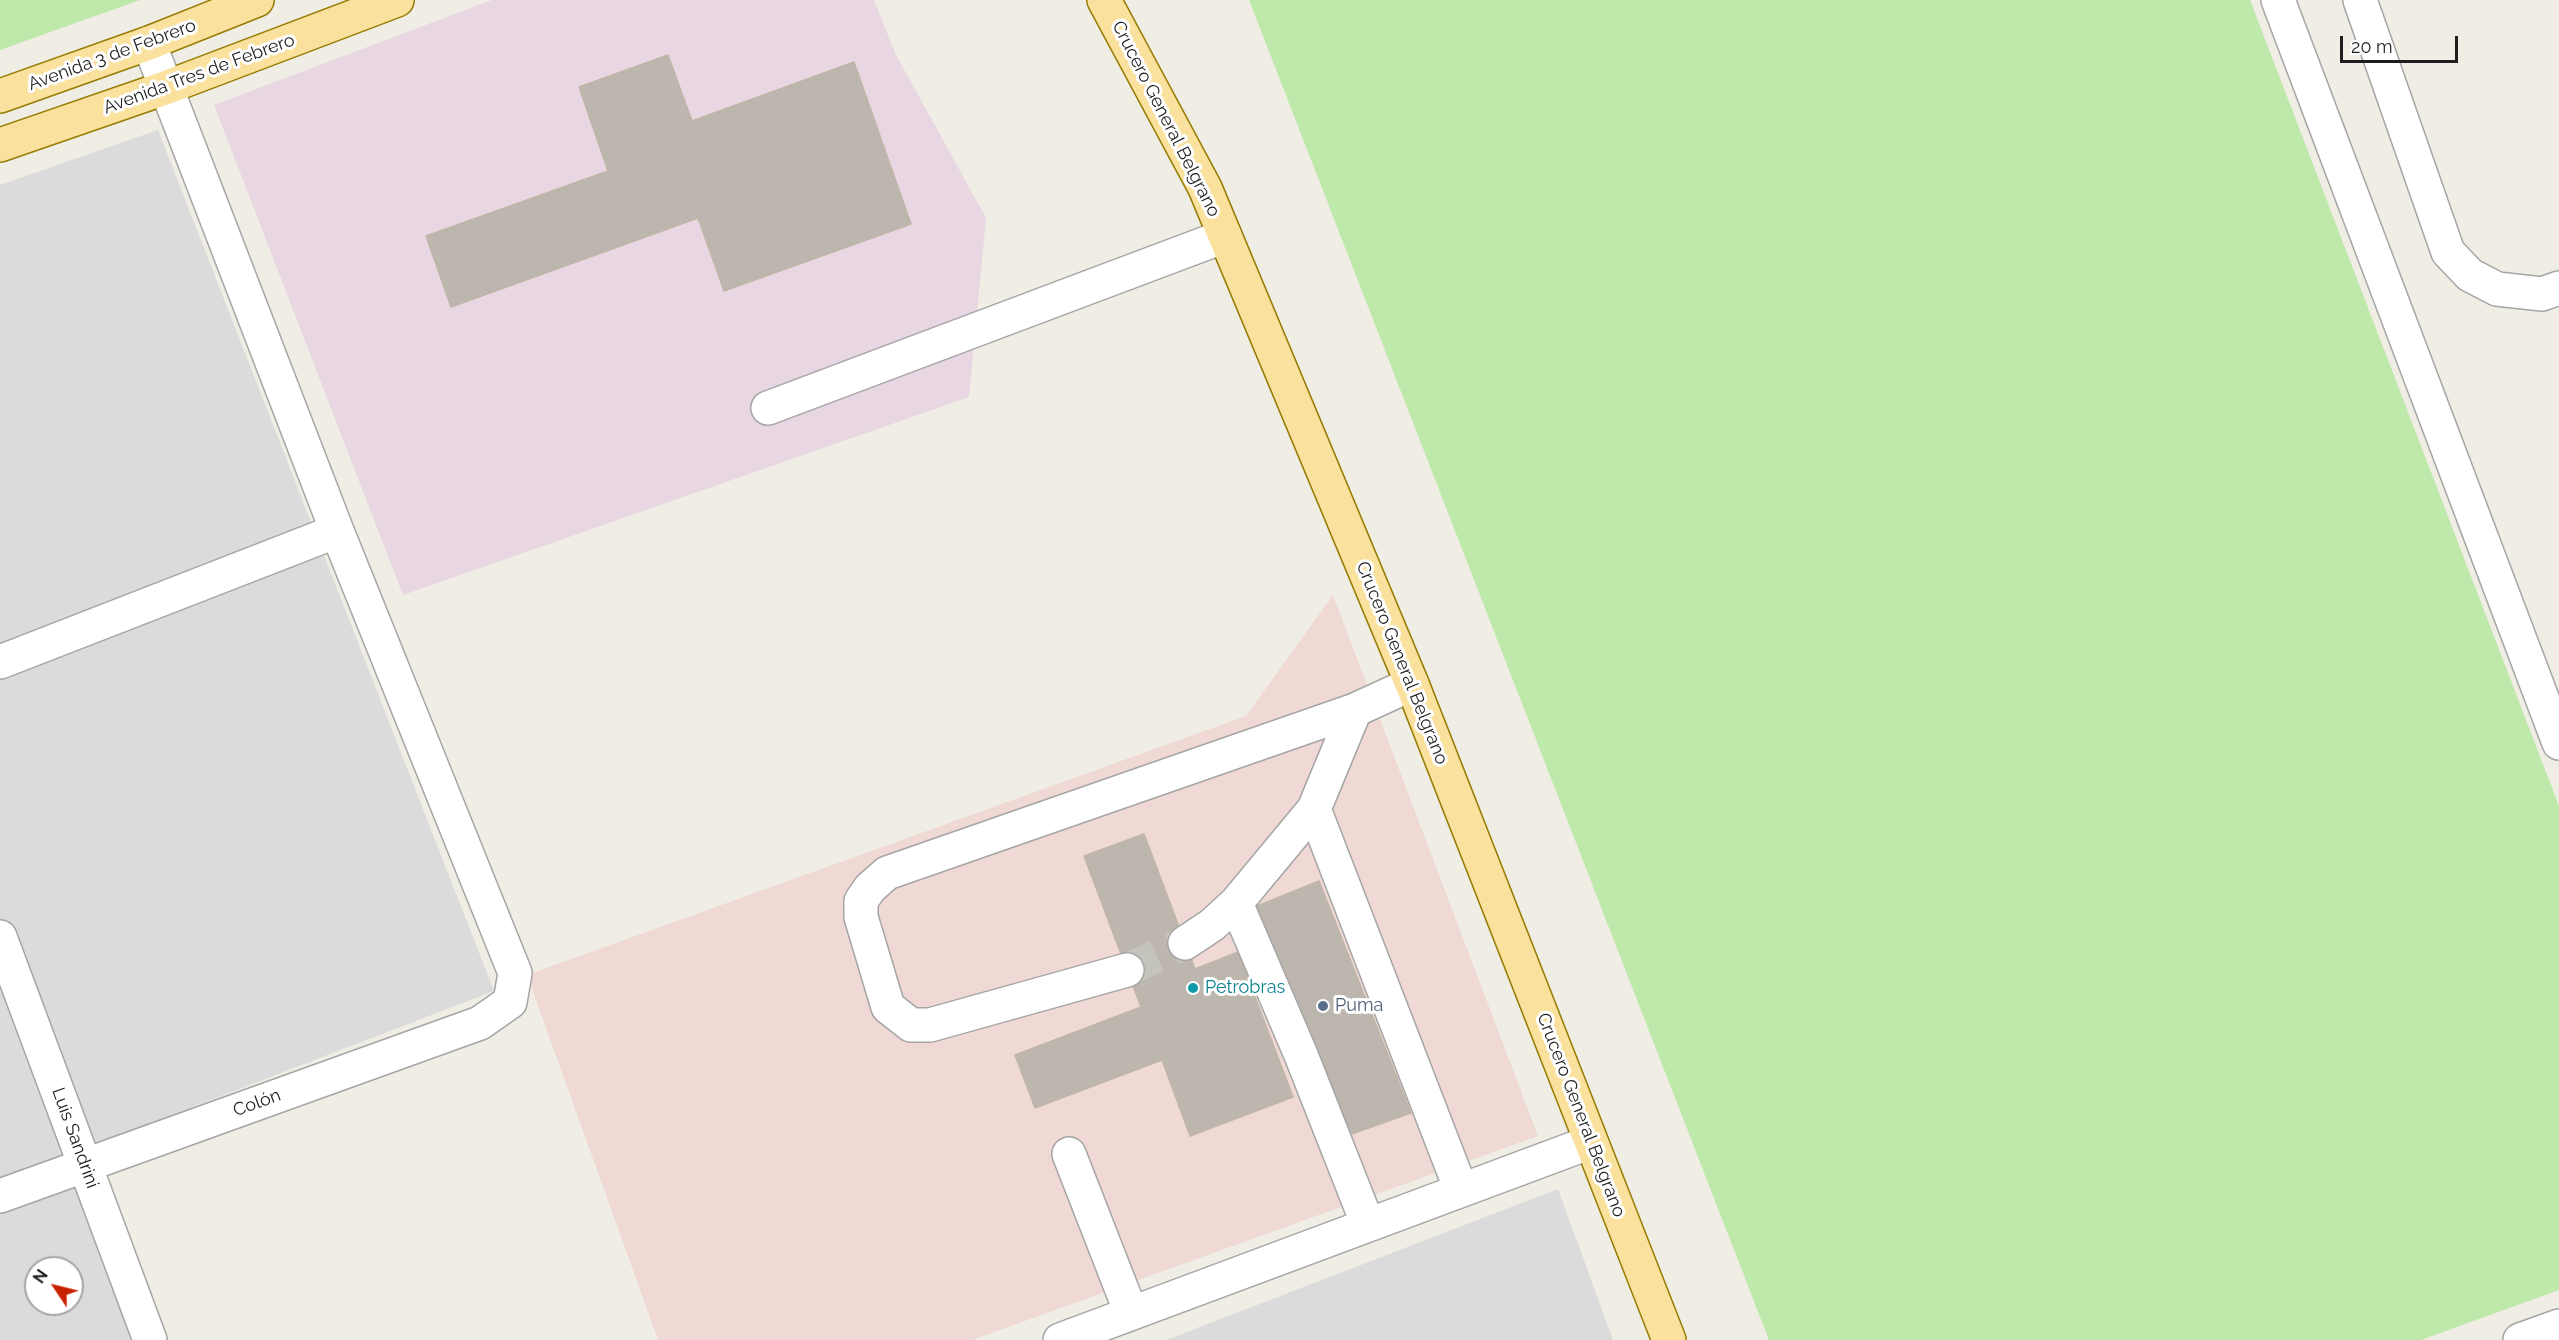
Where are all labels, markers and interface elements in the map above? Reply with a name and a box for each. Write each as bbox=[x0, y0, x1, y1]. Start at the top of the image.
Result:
street label: Avenida 3 de Febrero bbox=[25, 15, 199, 95]
street label: Crucero General Belgrano bbox=[1107, 17, 1225, 221]
scale bar bbox=[2343, 24, 2462, 62]
street label: Avenida Tres de Febrero bbox=[100, 29, 298, 119]
text: 20 m bbox=[2351, 36, 2393, 57]
street label: Crucero General Belgrano bbox=[1351, 558, 1453, 768]
place label: Petrobras bbox=[1205, 977, 1285, 999]
marker: Petrobras bbox=[1186, 981, 1200, 995]
place label: Puma bbox=[1335, 995, 1383, 1017]
marker: Puma bbox=[1316, 999, 1330, 1013]
street label: Crucero General Belgrano bbox=[1532, 1010, 1630, 1220]
street label: Colón bbox=[230, 1084, 284, 1122]
street label: Luis Sandrini bbox=[47, 1085, 103, 1191]
north arrow bbox=[24, 1256, 84, 1316]
text: N bbox=[29, 1266, 52, 1287]

